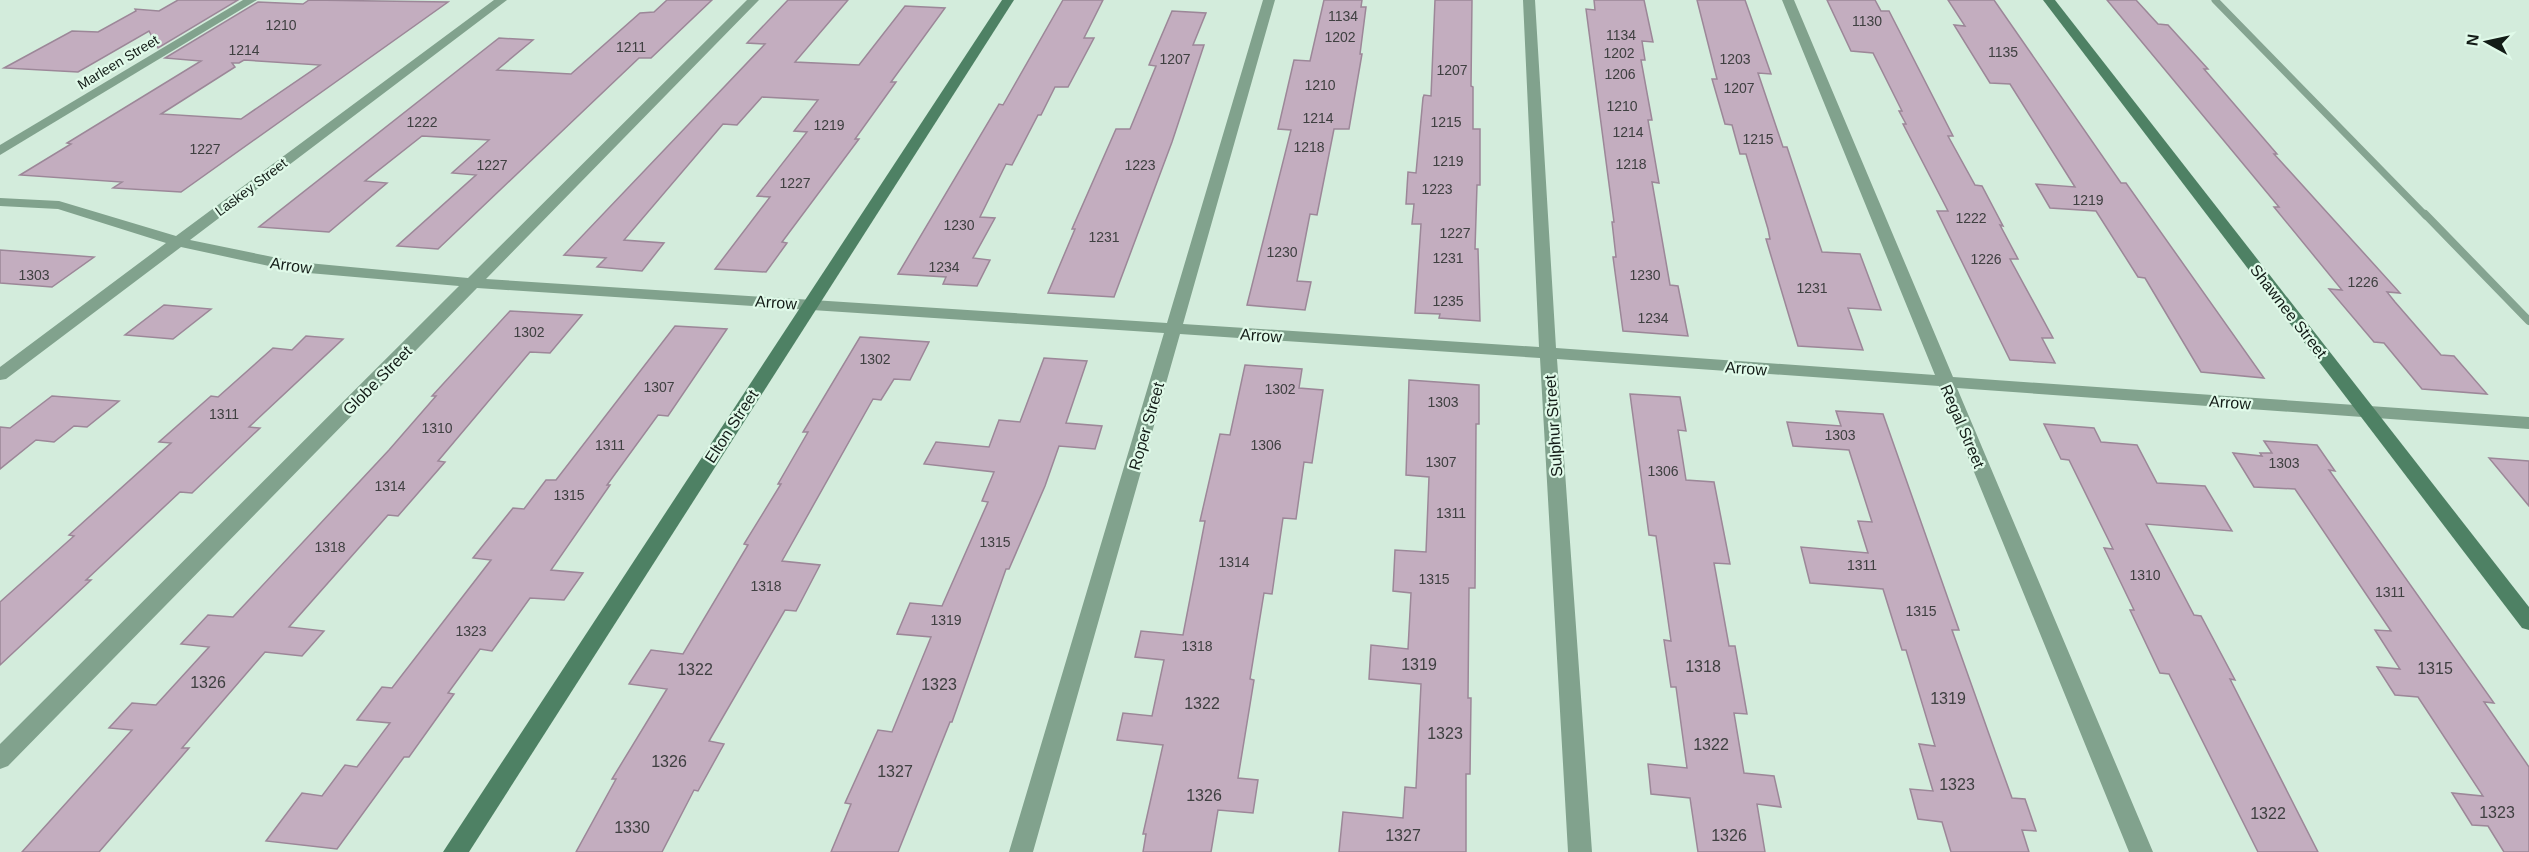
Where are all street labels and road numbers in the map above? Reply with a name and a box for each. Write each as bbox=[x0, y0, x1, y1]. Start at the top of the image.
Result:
street label: Marleen Street bbox=[75, 31, 162, 93]
street label: Laskey Street bbox=[212, 155, 290, 219]
street label: Arrow bbox=[269, 254, 313, 277]
street label: Shawnee Street bbox=[2247, 261, 2331, 362]
street label: Arrow bbox=[755, 293, 798, 312]
street label: Arrow bbox=[1240, 326, 1283, 345]
street label: Globe Street bbox=[340, 342, 416, 418]
street label: Arrow bbox=[1725, 359, 1768, 378]
street label: Sulphur Street bbox=[1541, 374, 1566, 478]
street label: Roper Street bbox=[1126, 380, 1167, 472]
street label: Regal Street bbox=[1937, 382, 1988, 471]
street label: Elton Street bbox=[702, 386, 762, 466]
street label: Arrow bbox=[2209, 393, 2252, 412]

